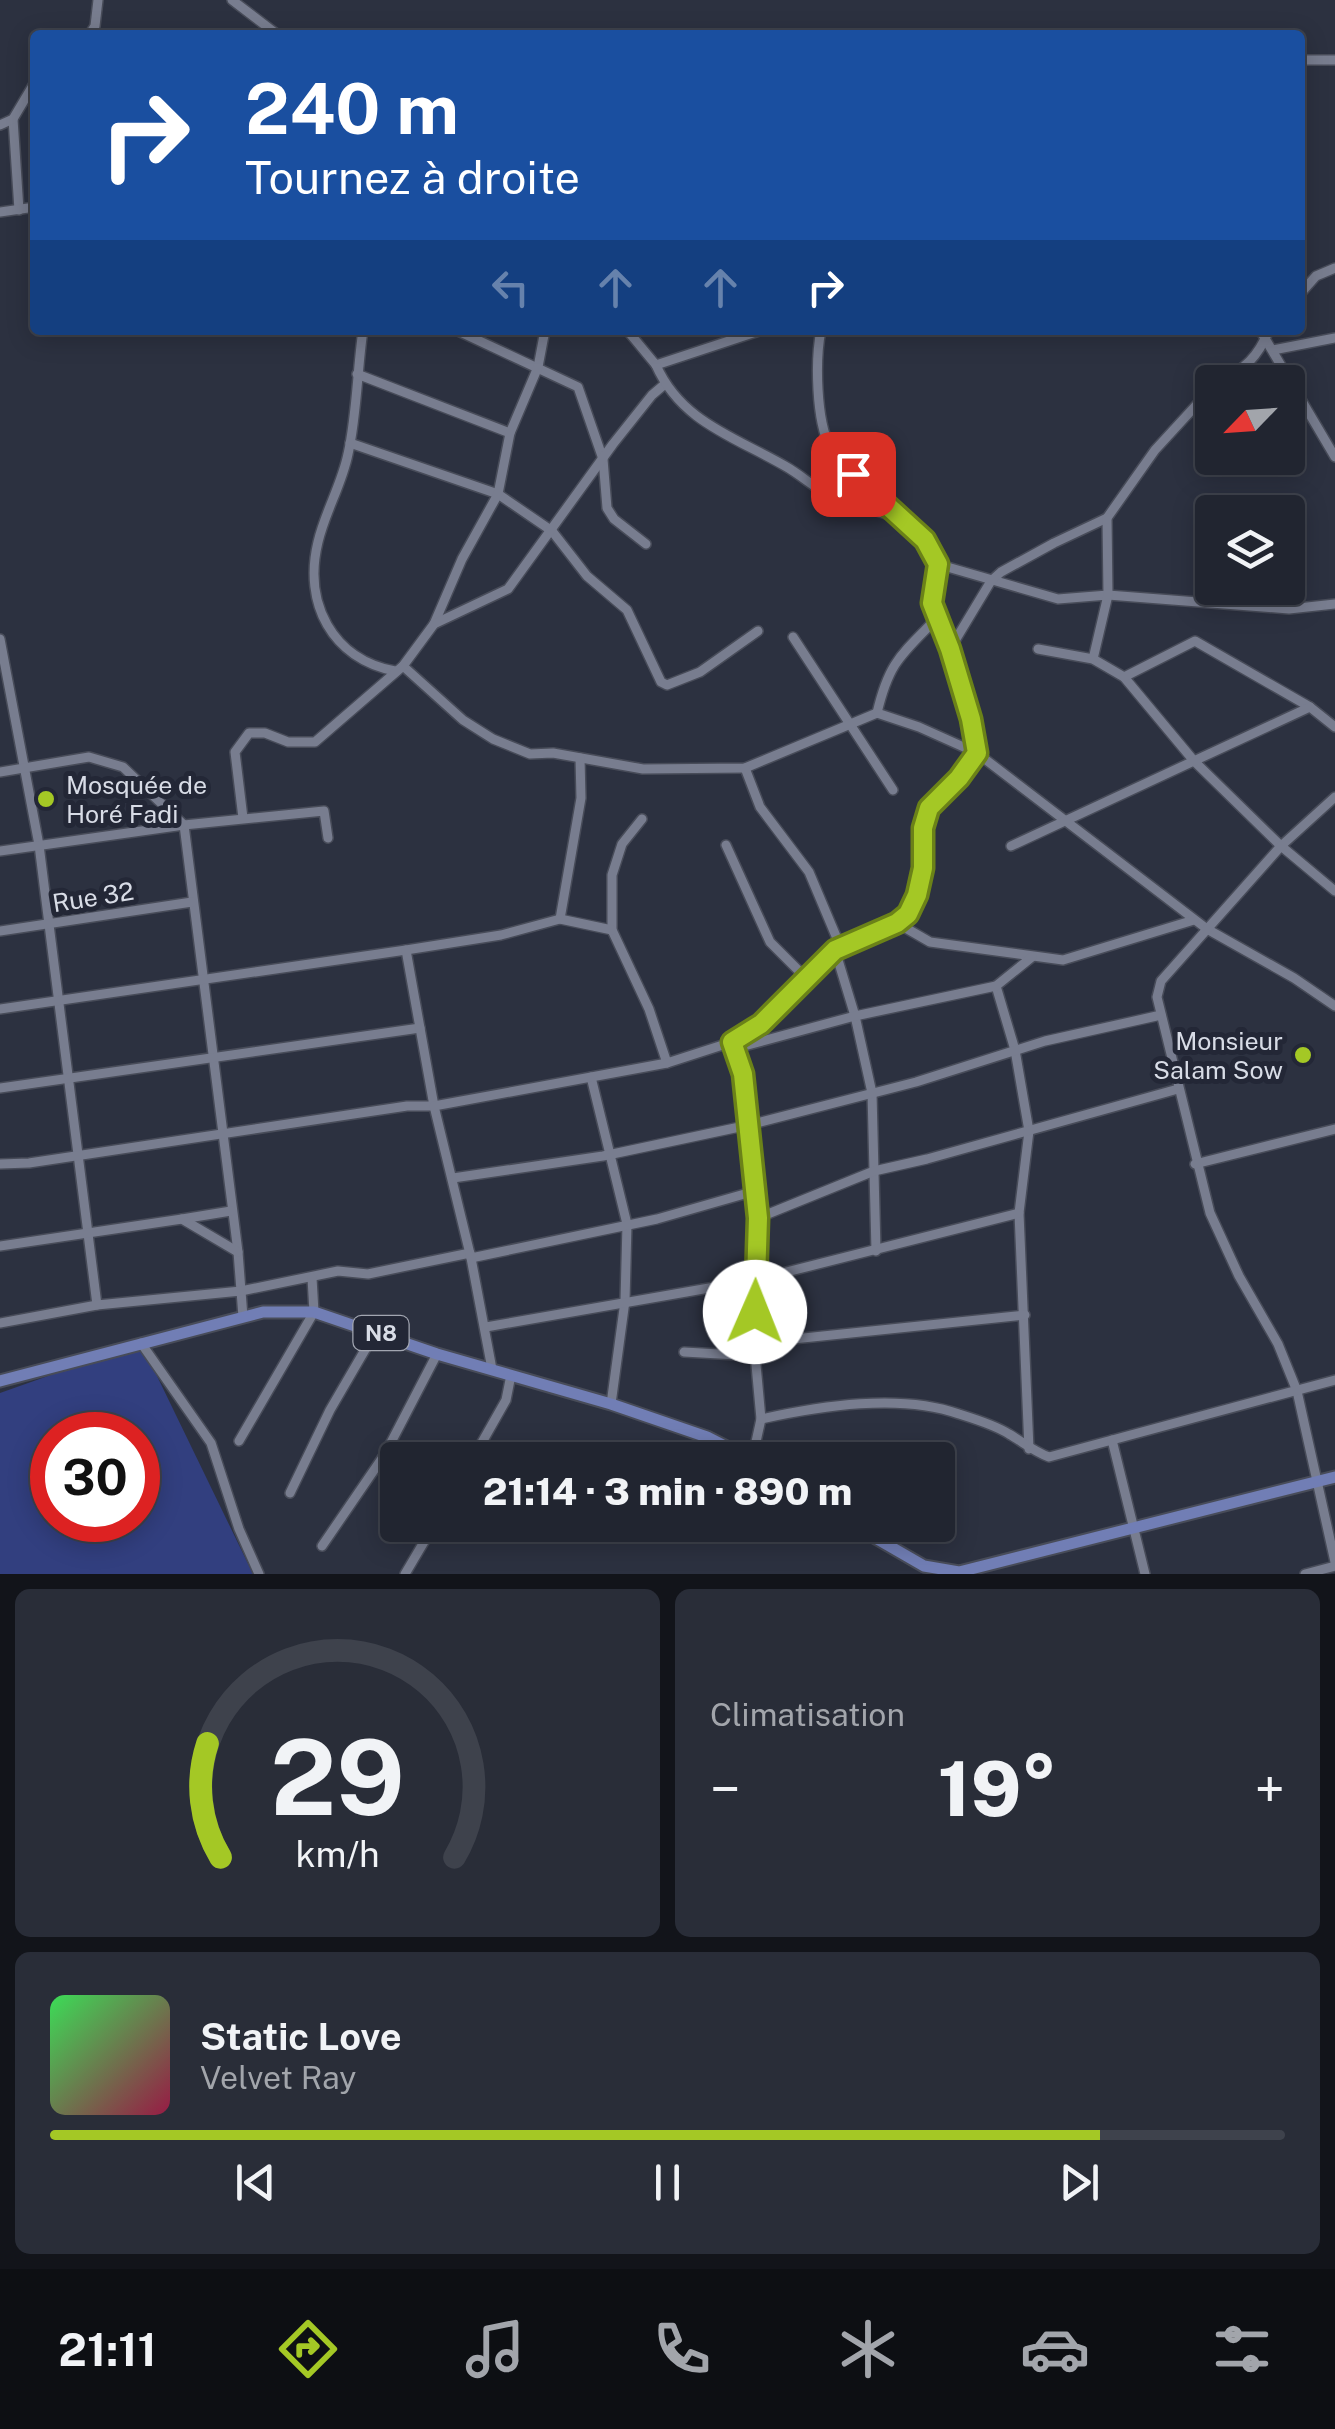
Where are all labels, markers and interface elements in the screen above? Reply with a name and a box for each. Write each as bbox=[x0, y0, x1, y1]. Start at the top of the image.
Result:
text: 240 m bbox=[245, 67, 459, 150]
icon: right bbox=[80, 70, 210, 200]
text: Tournez à droite bbox=[245, 151, 580, 204]
icon: left bbox=[483, 260, 538, 315]
icon: ahead bbox=[588, 260, 643, 315]
icon: ahead bbox=[693, 260, 748, 315]
icon: right bbox=[798, 260, 853, 315]
north arrow bbox=[1195, 365, 1305, 475]
map controls bbox=[1195, 365, 1305, 605]
pin bbox=[811, 432, 896, 517]
icon: arrive bbox=[826, 447, 881, 502]
button: layers bbox=[1195, 495, 1305, 605]
place label: Mosquée de Horé Fadi bbox=[66, 770, 207, 829]
marker: Mosquée de Horé Fadi bbox=[35, 788, 57, 810]
street label: Rue 32 bbox=[50, 876, 136, 918]
place label: Monsieur Salam Sow bbox=[1153, 1026, 1283, 1085]
marker: Monsieur Salam Sow bbox=[1292, 1044, 1314, 1066]
position arrow bbox=[703, 1260, 807, 1364]
road number: N8 bbox=[354, 1316, 408, 1350]
speed limit sign: 30 bbox=[30, 1412, 160, 1542]
text: 21:14 · 3 min · 890 m bbox=[483, 1469, 852, 1514]
text: Climatisation bbox=[710, 1696, 905, 1733]
text: 29 bbox=[270, 1716, 405, 1838]
text: 19° bbox=[938, 1745, 1057, 1833]
text: − bbox=[710, 1757, 741, 1821]
text: + bbox=[1255, 1757, 1285, 1821]
text: km/h bbox=[295, 1833, 380, 1875]
text: Static Love bbox=[200, 2014, 402, 2059]
text: Velvet Ray bbox=[200, 2059, 356, 2096]
icon: previous bbox=[228, 2155, 283, 2210]
icon: pause bbox=[640, 2155, 695, 2210]
icon: next bbox=[1052, 2155, 1107, 2210]
icon: directions bbox=[273, 2314, 343, 2384]
icon: music bbox=[460, 2314, 530, 2384]
icon: phone bbox=[647, 2314, 717, 2384]
icon: climate bbox=[833, 2314, 903, 2384]
icon: car bbox=[1020, 2314, 1090, 2384]
icon: filters bbox=[1207, 2314, 1277, 2384]
text: 21:11 bbox=[58, 2323, 157, 2376]

